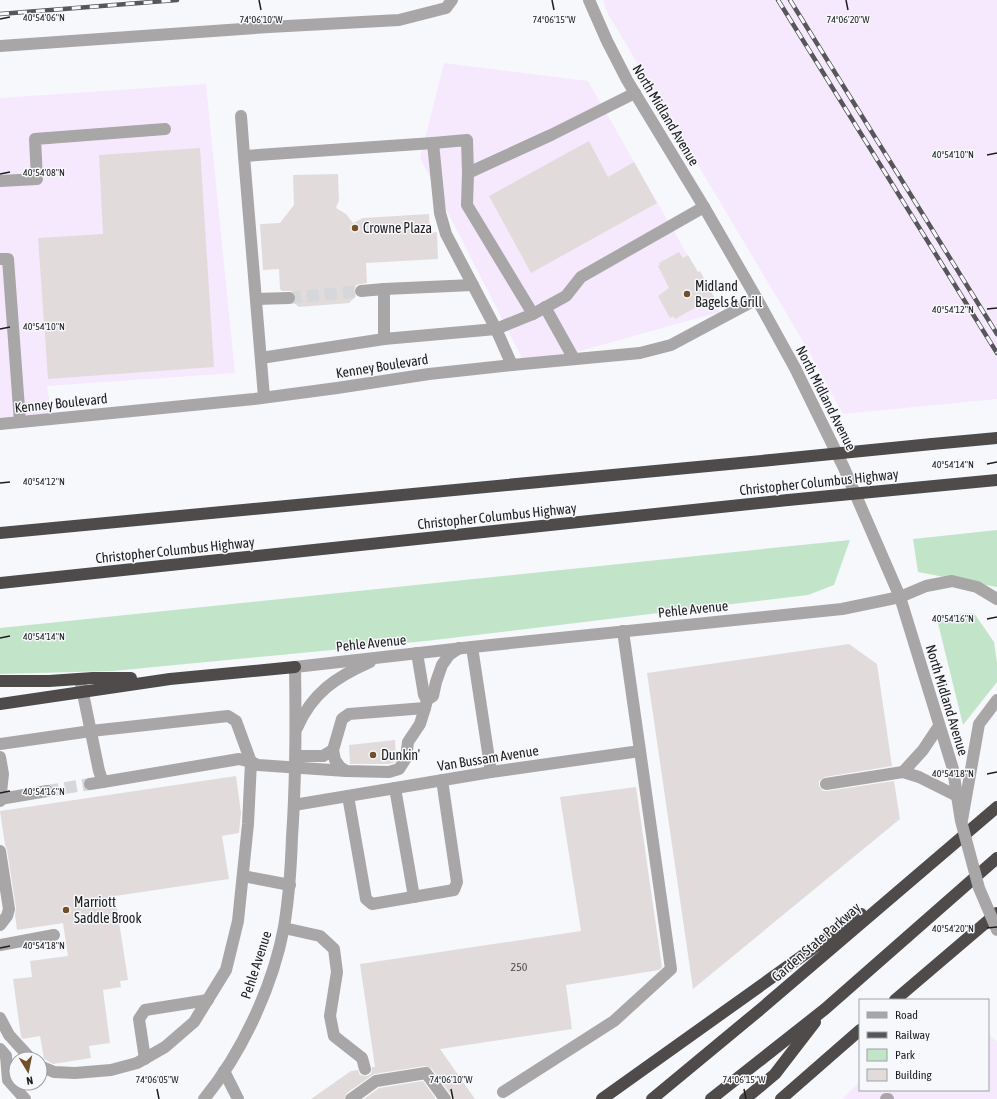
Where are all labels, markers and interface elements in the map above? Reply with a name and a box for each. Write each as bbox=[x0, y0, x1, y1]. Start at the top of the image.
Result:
text: 40°54'06"N bbox=[23, 12, 65, 23]
text: 74°06'10"W bbox=[239, 14, 283, 25]
text: 74°06'15"W bbox=[532, 14, 576, 25]
text: 74°06'20"W bbox=[826, 14, 870, 25]
street label: North Midland Avenue bbox=[629, 62, 703, 168]
text: 40°54'10"N bbox=[932, 149, 974, 160]
text: 40°54'08"N bbox=[23, 167, 65, 178]
place label: Crowne Plaza bbox=[363, 220, 432, 236]
marker: Crowne Plaza bbox=[350, 223, 360, 233]
place label: Midland Bagels & Grill bbox=[695, 278, 762, 310]
marker: Midland Bagels & Grill bbox=[682, 289, 692, 299]
text: 40°54'12"N bbox=[932, 304, 974, 315]
text: 40°54'10"N bbox=[23, 321, 65, 332]
street label: North Midland Avenue bbox=[793, 343, 859, 453]
street label: Kenney Boulevard bbox=[335, 351, 429, 381]
street label: Kenney Boulevard bbox=[14, 390, 108, 416]
text: 40°54'14"N bbox=[932, 459, 974, 470]
street label: Christopher Columbus Highway bbox=[739, 466, 900, 498]
text: 40°54'12"N bbox=[23, 476, 65, 487]
street label: Christopher Columbus Highway bbox=[417, 500, 578, 532]
street label: Christopher Columbus Highway bbox=[95, 534, 256, 566]
street label: Pehle Avenue bbox=[657, 597, 729, 621]
text: 40°54'16"N bbox=[932, 613, 974, 624]
text: 40°54'14"N bbox=[23, 631, 65, 642]
street label: Pehle Avenue bbox=[335, 631, 407, 655]
street label: North Midland Avenue bbox=[923, 643, 971, 757]
street label: Van Bussam Avenue bbox=[436, 742, 540, 774]
place label: Dunkin' bbox=[381, 747, 420, 763]
marker: Dunkin' bbox=[368, 750, 378, 760]
text: 40°54'18"N bbox=[932, 768, 974, 779]
text: 40°54'16"N bbox=[23, 786, 65, 797]
place label: Marriott Saddle Brook bbox=[74, 894, 142, 926]
street label: Garden State Parkway bbox=[768, 899, 864, 985]
marker: Marriott Saddle Brook bbox=[61, 905, 71, 915]
text: 40°54'20"N bbox=[932, 923, 974, 934]
street label: Pehle Avenue bbox=[238, 929, 274, 1001]
text: 40°54'18"N bbox=[23, 940, 65, 951]
house number: 250 bbox=[511, 960, 528, 974]
legend bbox=[859, 999, 989, 1091]
text: Road bbox=[895, 1008, 918, 1022]
text: Railway bbox=[895, 1028, 930, 1042]
text: Park bbox=[895, 1048, 916, 1062]
north arrow bbox=[8, 1051, 48, 1091]
text: Building bbox=[895, 1068, 933, 1082]
text: N bbox=[25, 1074, 34, 1087]
text: 74°06'05"W bbox=[135, 1074, 179, 1085]
text: 74°06'10"W bbox=[429, 1074, 473, 1085]
text: 74°06'15"W bbox=[722, 1074, 766, 1085]

